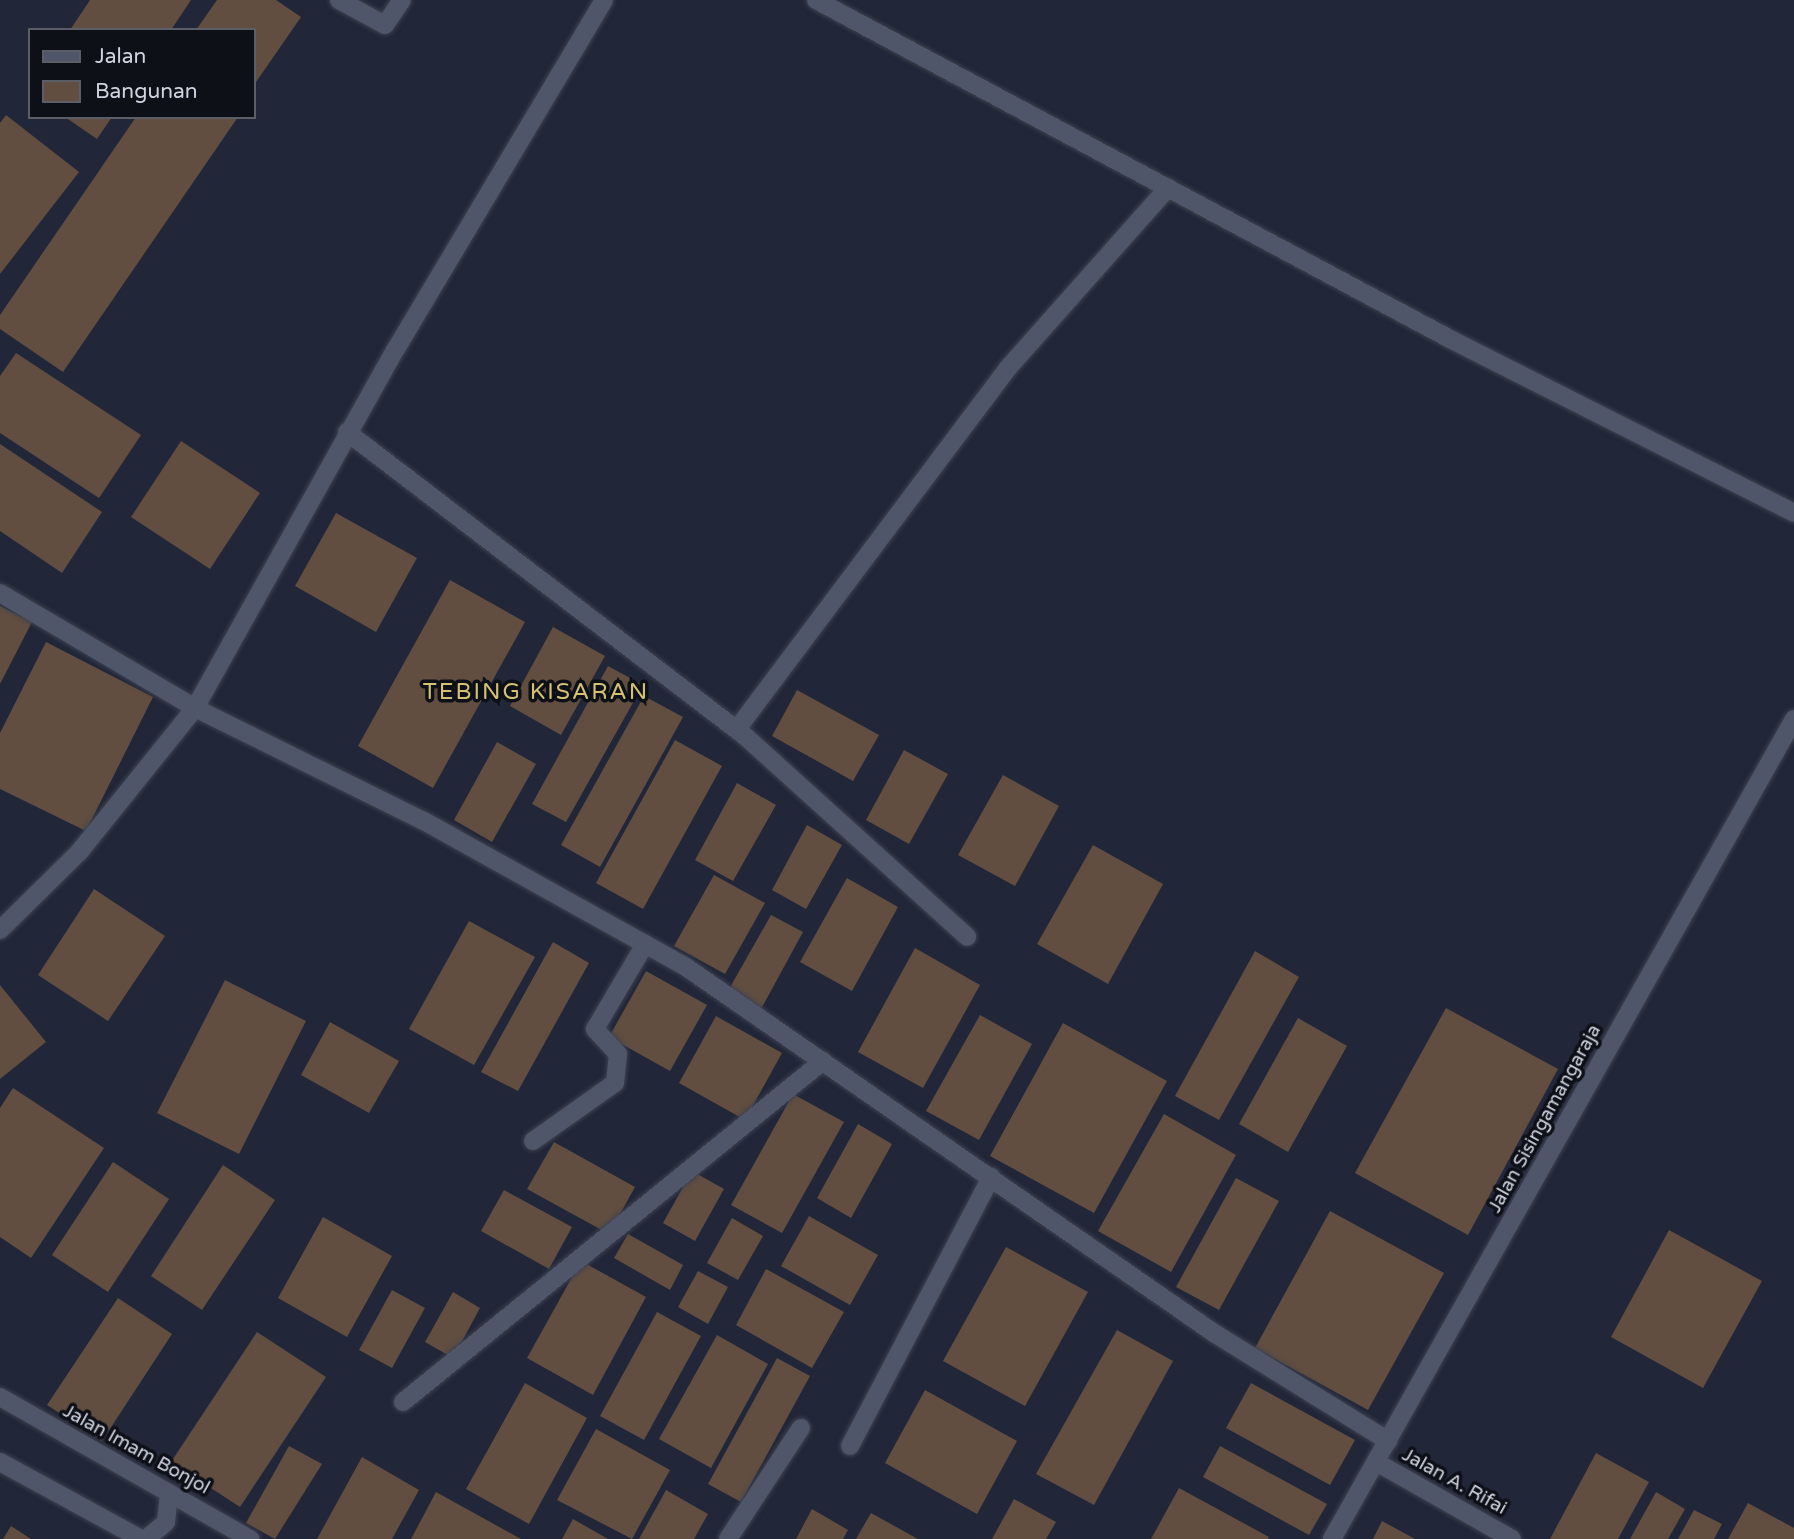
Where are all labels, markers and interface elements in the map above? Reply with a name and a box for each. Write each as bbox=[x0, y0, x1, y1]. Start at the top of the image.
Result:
legend bbox=[28, 28, 256, 119]
text: Jalan bbox=[95, 44, 146, 69]
text: Bangunan bbox=[95, 79, 198, 104]
district label: TEBING KISARAN bbox=[425, 678, 647, 706]
street label: Jalan Sisingamangaraja bbox=[1484, 1021, 1606, 1217]
street label: Jalan Imam Bonjol bbox=[59, 1400, 213, 1500]
street label: Jalan A. Rifai bbox=[1398, 1444, 1510, 1520]

